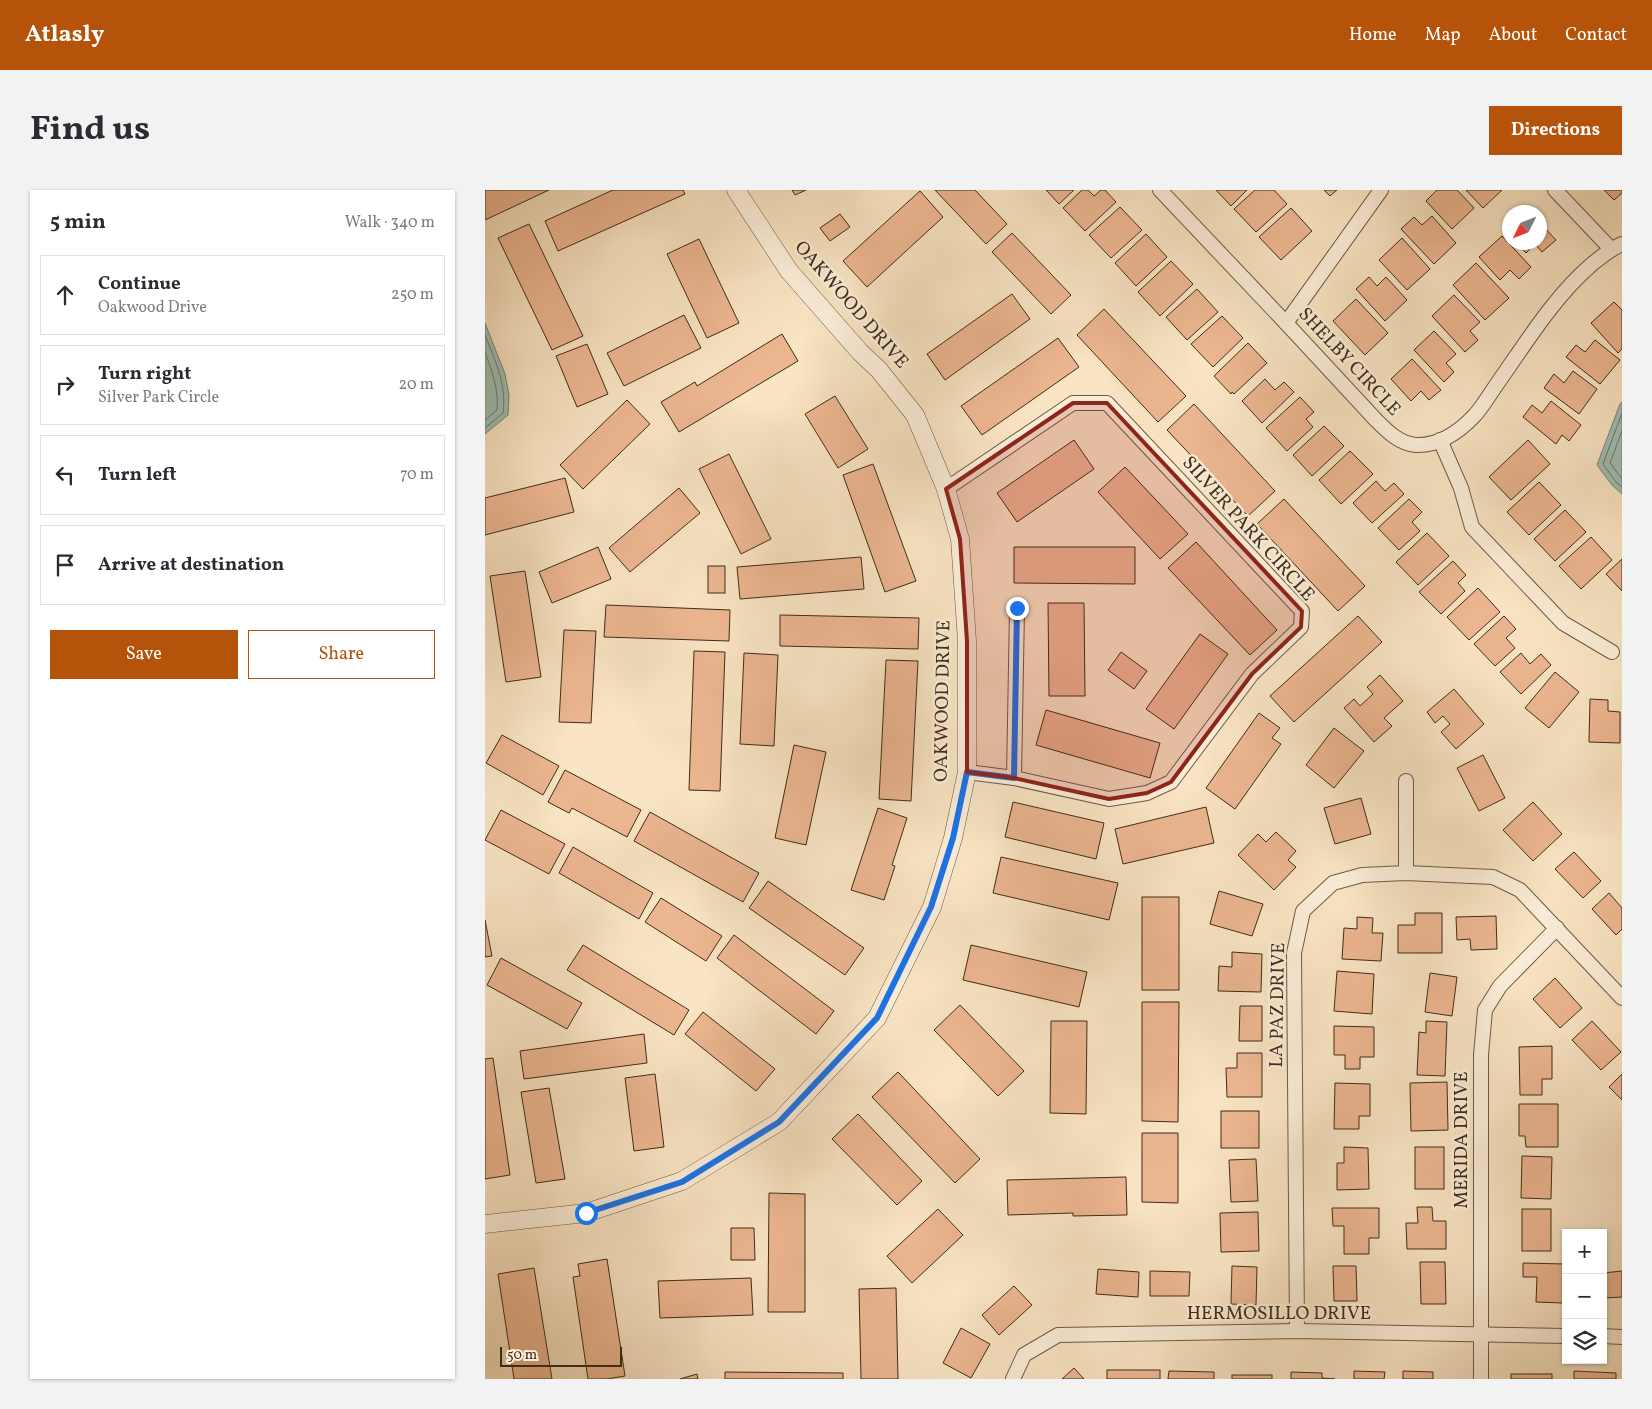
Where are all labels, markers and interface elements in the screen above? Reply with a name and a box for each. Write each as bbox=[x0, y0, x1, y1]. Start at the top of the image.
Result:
text: Atlasly bbox=[25, 18, 104, 52]
text: Home bbox=[1349, 23, 1397, 48]
text: Map bbox=[1425, 23, 1461, 48]
text: About bbox=[1489, 23, 1537, 48]
text: Contact bbox=[1565, 23, 1627, 48]
text: Find us bbox=[30, 106, 150, 154]
button: Directions bbox=[1489, 106, 1622, 155]
north arrow bbox=[1502, 205, 1547, 250]
text: 5 min bbox=[50, 208, 106, 237]
text: Walk · 340 m bbox=[345, 212, 435, 234]
street label: OAKWOOD DRIVE bbox=[788, 235, 914, 375]
text: Continue bbox=[98, 271, 181, 297]
icon: ahead bbox=[51, 281, 79, 309]
text: 250 m bbox=[391, 284, 434, 306]
text: Oakwood Drive bbox=[98, 297, 207, 319]
street label: SHELBY CIRCLE bbox=[1292, 302, 1406, 422]
text: Turn right bbox=[98, 361, 191, 387]
icon: right bbox=[51, 371, 79, 399]
text: 20 m bbox=[399, 374, 434, 396]
text: Silver Park Circle bbox=[98, 387, 219, 409]
street label: SILVER PARK CIRCLE bbox=[1176, 451, 1320, 607]
icon: left bbox=[51, 461, 79, 489]
text: Turn left bbox=[98, 462, 177, 488]
text: 70 m bbox=[400, 464, 434, 486]
icon: arrive bbox=[51, 551, 79, 579]
text: Arrive at destination bbox=[98, 552, 284, 578]
route end bbox=[1006, 597, 1029, 620]
street label: OAKWOOD DRIVE bbox=[929, 620, 957, 782]
button: Save bbox=[50, 630, 238, 679]
button: Share bbox=[248, 630, 435, 679]
street label: LA PAZ DRIVE bbox=[1264, 942, 1292, 1068]
street label: MERIDA DRIVE bbox=[1449, 1071, 1475, 1209]
route start bbox=[575, 1202, 598, 1225]
map controls bbox=[1562, 1229, 1607, 1364]
button: + bbox=[1562, 1229, 1607, 1274]
button: − bbox=[1562, 1274, 1607, 1319]
street label: HERMOSILLO DRIVE bbox=[1187, 1301, 1371, 1327]
button: layers bbox=[1562, 1319, 1607, 1364]
scale bar bbox=[500, 1344, 623, 1367]
text: 50 m bbox=[507, 1346, 537, 1365]

